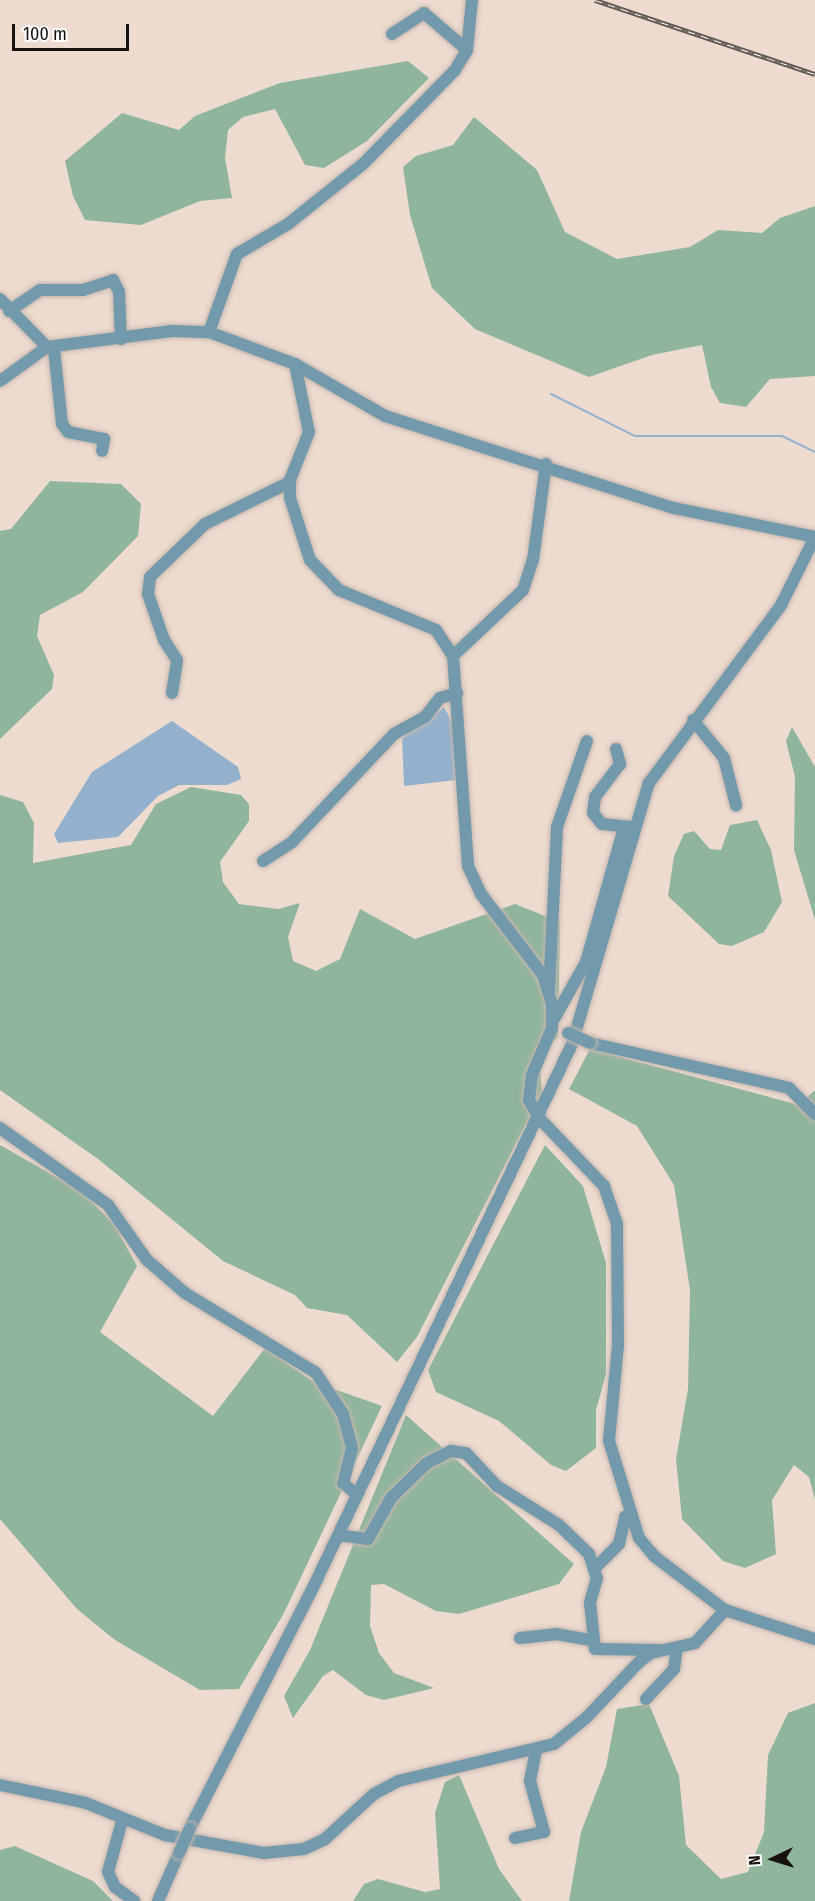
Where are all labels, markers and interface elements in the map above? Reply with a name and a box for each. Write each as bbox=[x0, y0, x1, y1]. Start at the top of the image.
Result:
scale bar bbox=[15, 12, 132, 50]
text: 100 m bbox=[23, 23, 67, 45]
north arrow bbox=[743, 1829, 803, 1889]
text: N bbox=[745, 1855, 764, 1866]

